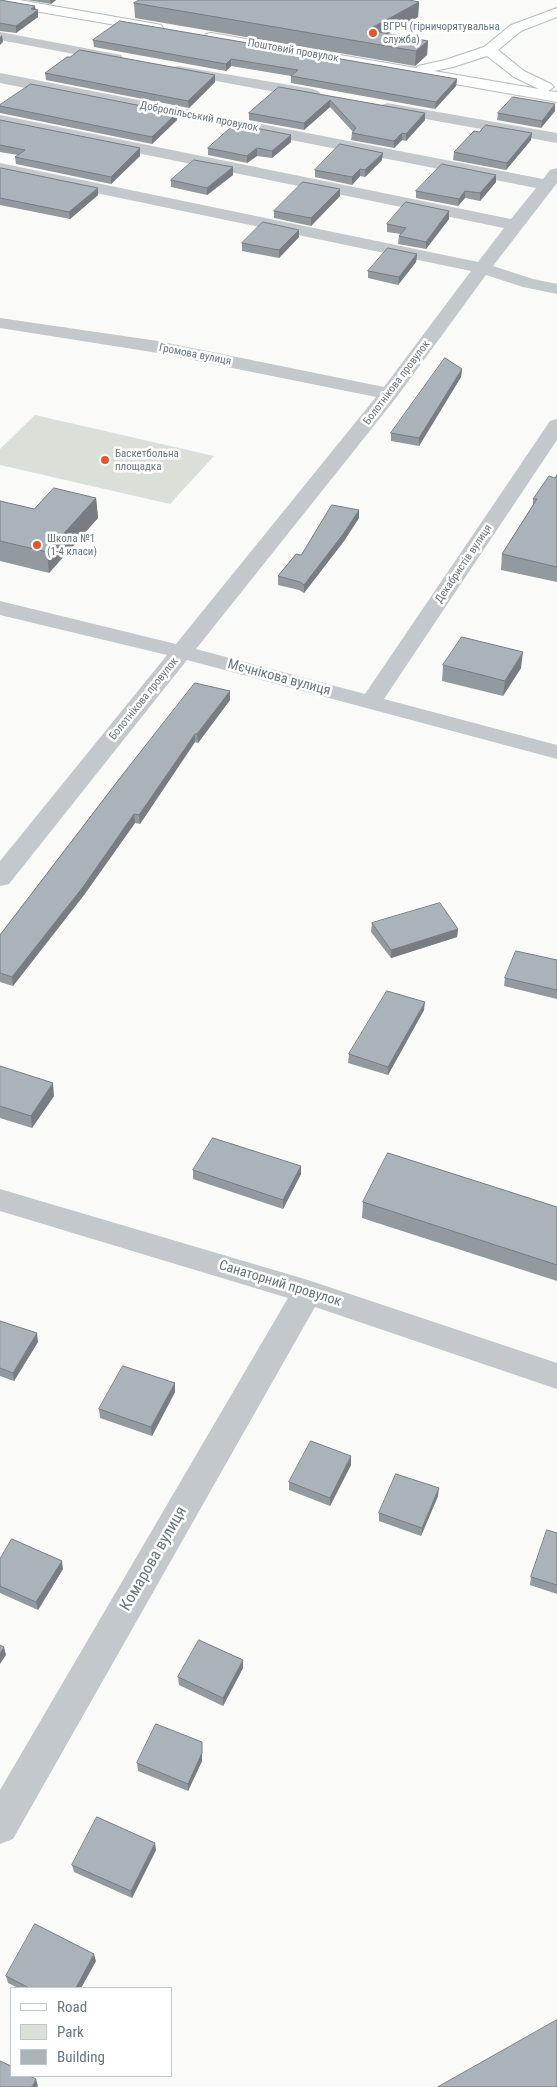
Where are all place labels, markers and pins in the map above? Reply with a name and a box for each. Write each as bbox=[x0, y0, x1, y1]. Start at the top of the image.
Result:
place label: ВГРЧ (гірничорятувальна служба) bbox=[383, 20, 500, 46]
marker: ВГРЧ (гірничорятувальна служба) bbox=[367, 27, 379, 39]
place label: Баскетбольна площадка bbox=[115, 447, 179, 473]
marker: Баскетбольна площадка bbox=[99, 454, 111, 466]
place label: Школа №1 (1-4 класи) bbox=[47, 532, 97, 558]
marker: Школа №1 (1-4 класи) bbox=[31, 539, 43, 551]

